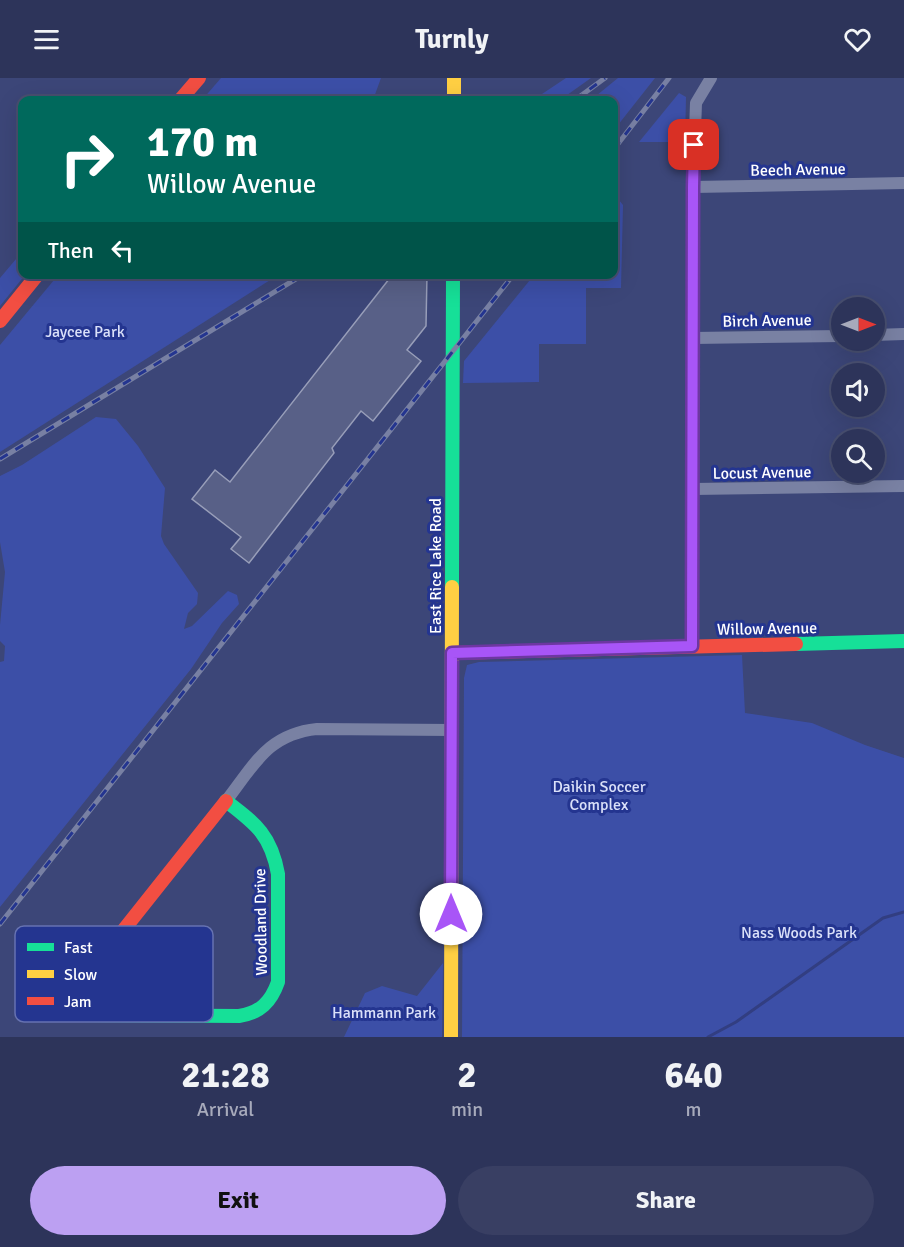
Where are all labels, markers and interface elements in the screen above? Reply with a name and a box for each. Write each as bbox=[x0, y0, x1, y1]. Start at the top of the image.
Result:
icon: menu bbox=[30, 23, 63, 56]
text: Turnly bbox=[415, 23, 489, 56]
icon: heart bbox=[841, 23, 874, 56]
text: 170 m bbox=[147, 117, 258, 168]
pin bbox=[668, 119, 719, 170]
icon: right bbox=[48, 120, 126, 198]
icon: arrive bbox=[677, 128, 710, 161]
street label: Beech Avenue bbox=[750, 159, 846, 181]
text: Willow Avenue bbox=[147, 168, 316, 201]
icon: left bbox=[106, 234, 139, 267]
text: Then bbox=[48, 237, 94, 264]
north arrow bbox=[831, 297, 885, 351]
map controls bbox=[831, 297, 885, 483]
street label: Birch Avenue bbox=[722, 310, 812, 332]
park label: Jaycee Park bbox=[45, 322, 125, 342]
button: sound bbox=[831, 363, 885, 417]
button: search bbox=[831, 429, 885, 483]
street label: Locust Avenue bbox=[712, 462, 812, 484]
street label: East Rice Lake Road bbox=[426, 498, 446, 634]
street label: Willow Avenue bbox=[717, 618, 817, 640]
park label: Daikin Soccer Complex bbox=[552, 777, 646, 815]
street label: Woodland Drive bbox=[250, 868, 272, 976]
position arrow bbox=[419, 882, 483, 946]
park label: Nass Woods Park bbox=[741, 923, 857, 943]
legend bbox=[15, 926, 213, 1022]
text: Fast bbox=[64, 938, 93, 958]
text: Slow bbox=[64, 965, 98, 985]
text: Jam bbox=[64, 992, 92, 1012]
park label: Hammann Park bbox=[332, 1003, 436, 1023]
text: 21:28 bbox=[181, 1053, 270, 1098]
text: 2 bbox=[457, 1053, 477, 1098]
text: 640 bbox=[664, 1053, 723, 1098]
text: Arrival bbox=[197, 1097, 254, 1122]
text: min bbox=[451, 1097, 483, 1122]
text: m bbox=[686, 1097, 702, 1122]
button: Exit bbox=[30, 1166, 446, 1235]
button: Share bbox=[458, 1166, 874, 1235]

